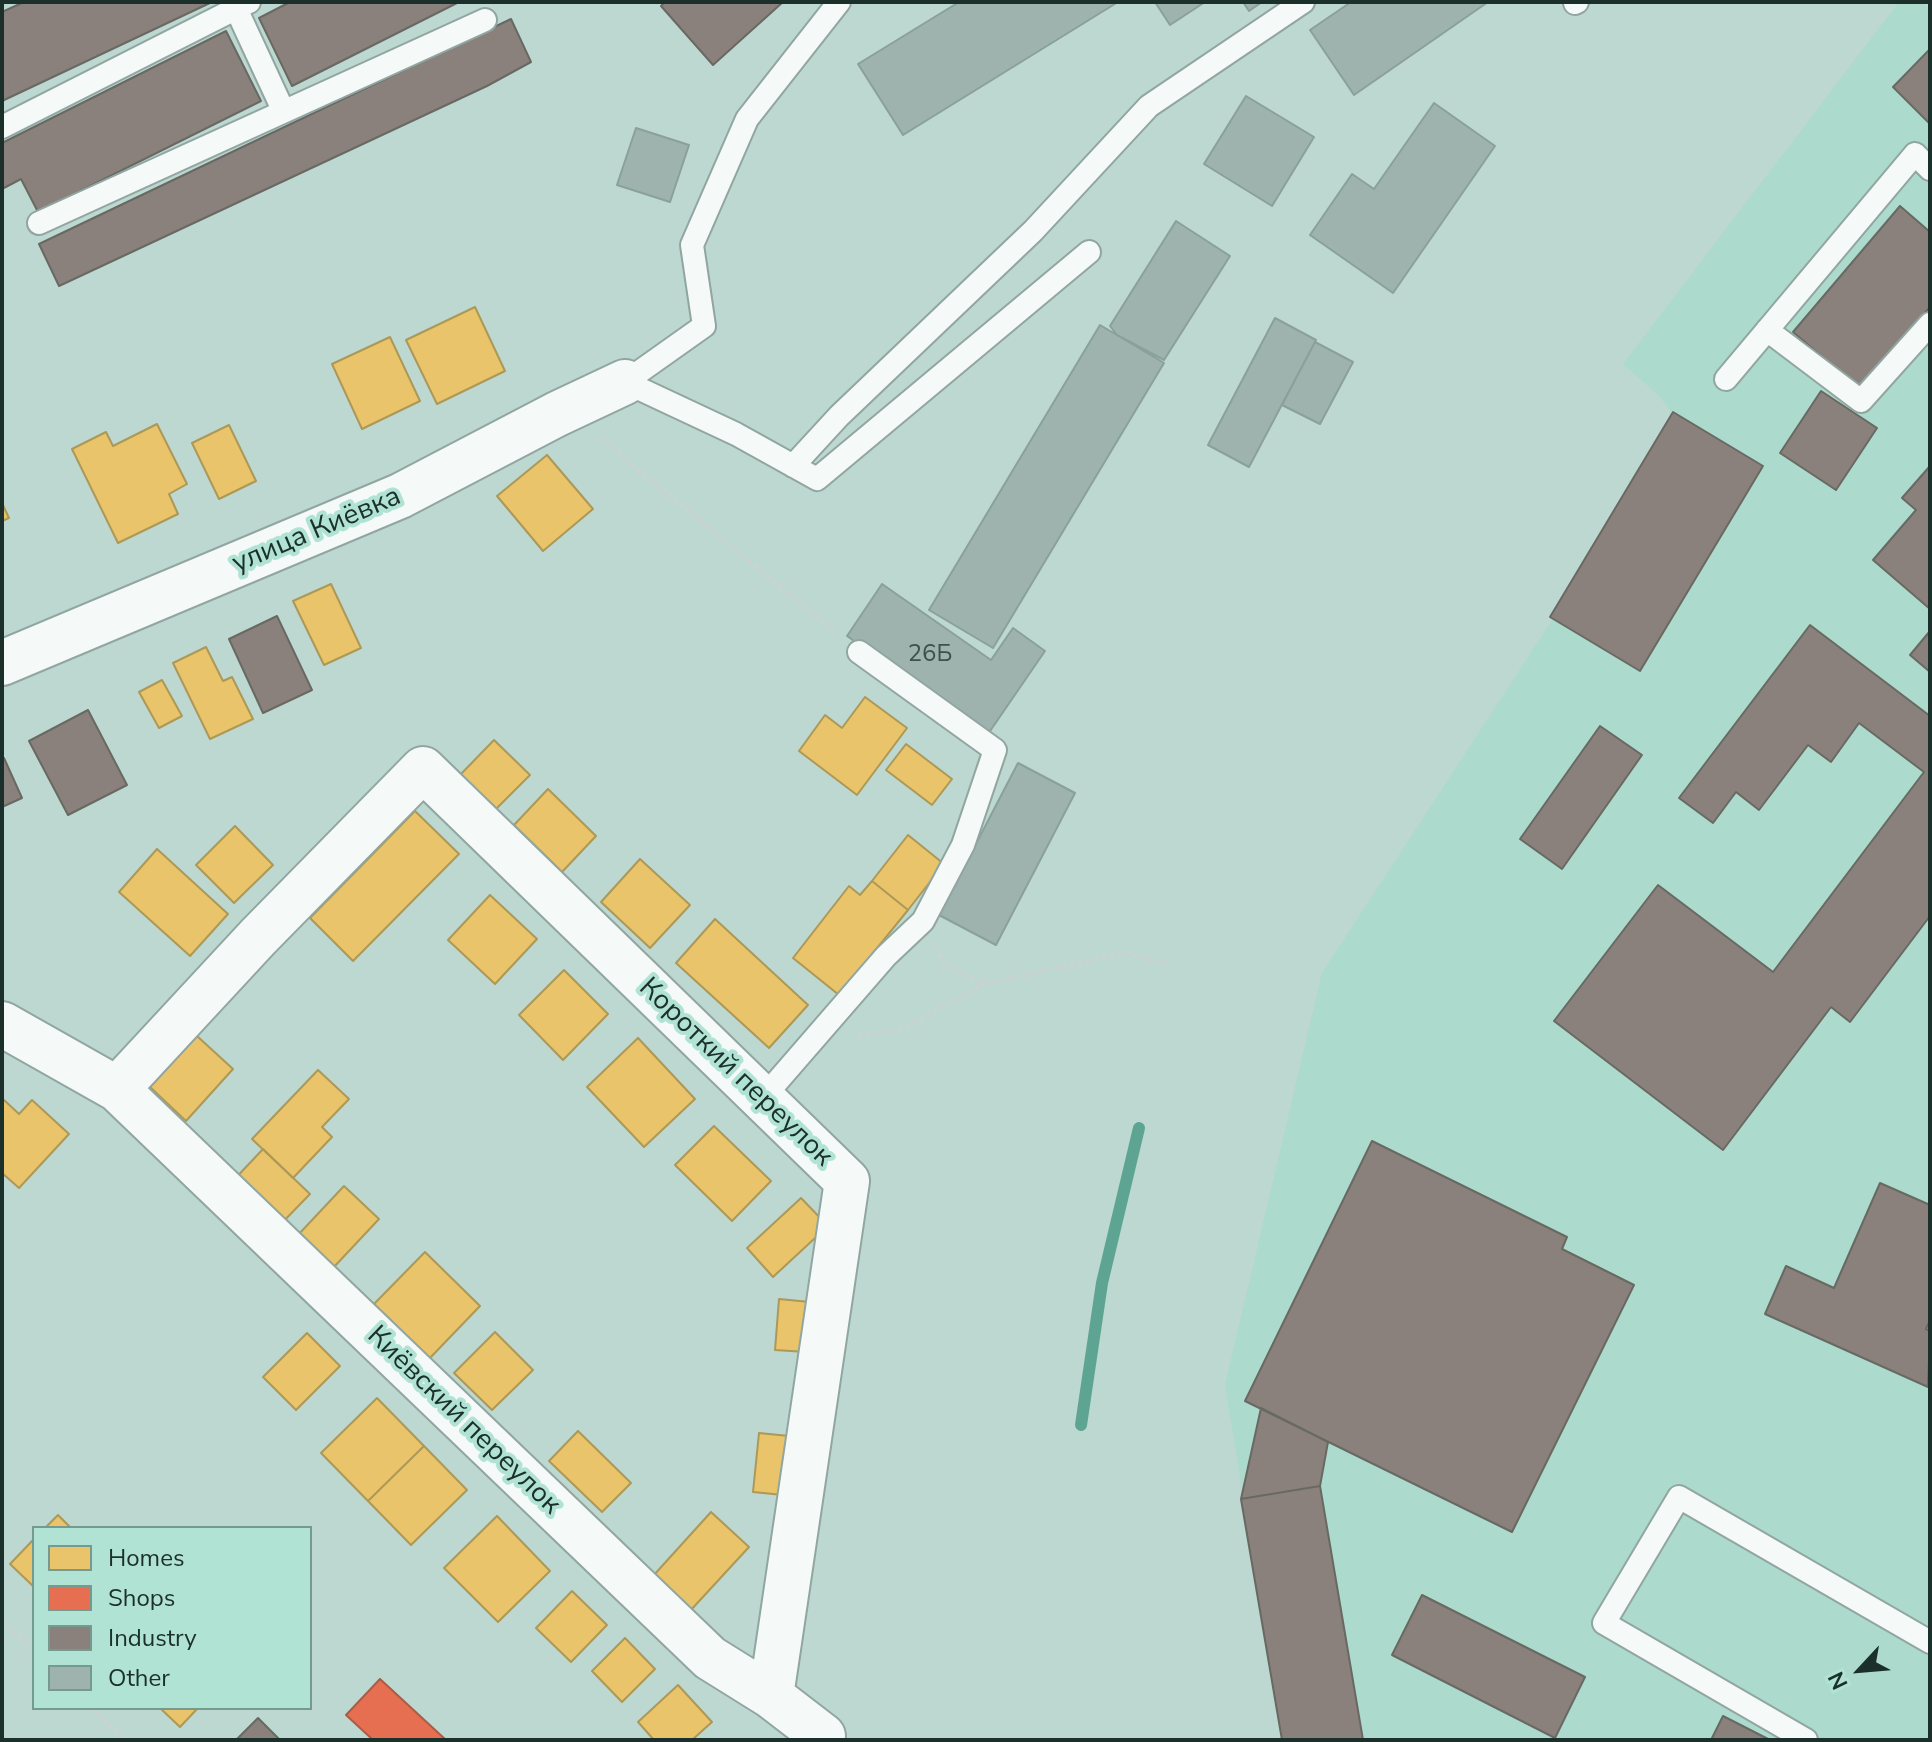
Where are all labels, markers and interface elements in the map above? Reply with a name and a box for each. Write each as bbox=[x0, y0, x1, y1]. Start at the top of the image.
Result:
street label: улица Киёвка bbox=[228, 480, 406, 582]
house number: 26Б bbox=[908, 641, 952, 669]
street label: Короткий переулок bbox=[631, 972, 839, 1174]
street label: Киёвский переулок bbox=[359, 1320, 567, 1522]
legend bbox=[32, 1526, 312, 1710]
text: Homes bbox=[108, 1542, 184, 1574]
text: Shops bbox=[108, 1582, 175, 1614]
text: Industry bbox=[108, 1622, 197, 1654]
north arrow bbox=[1820, 1630, 1900, 1710]
text: Other bbox=[108, 1662, 170, 1694]
text: N bbox=[1821, 1667, 1856, 1694]

